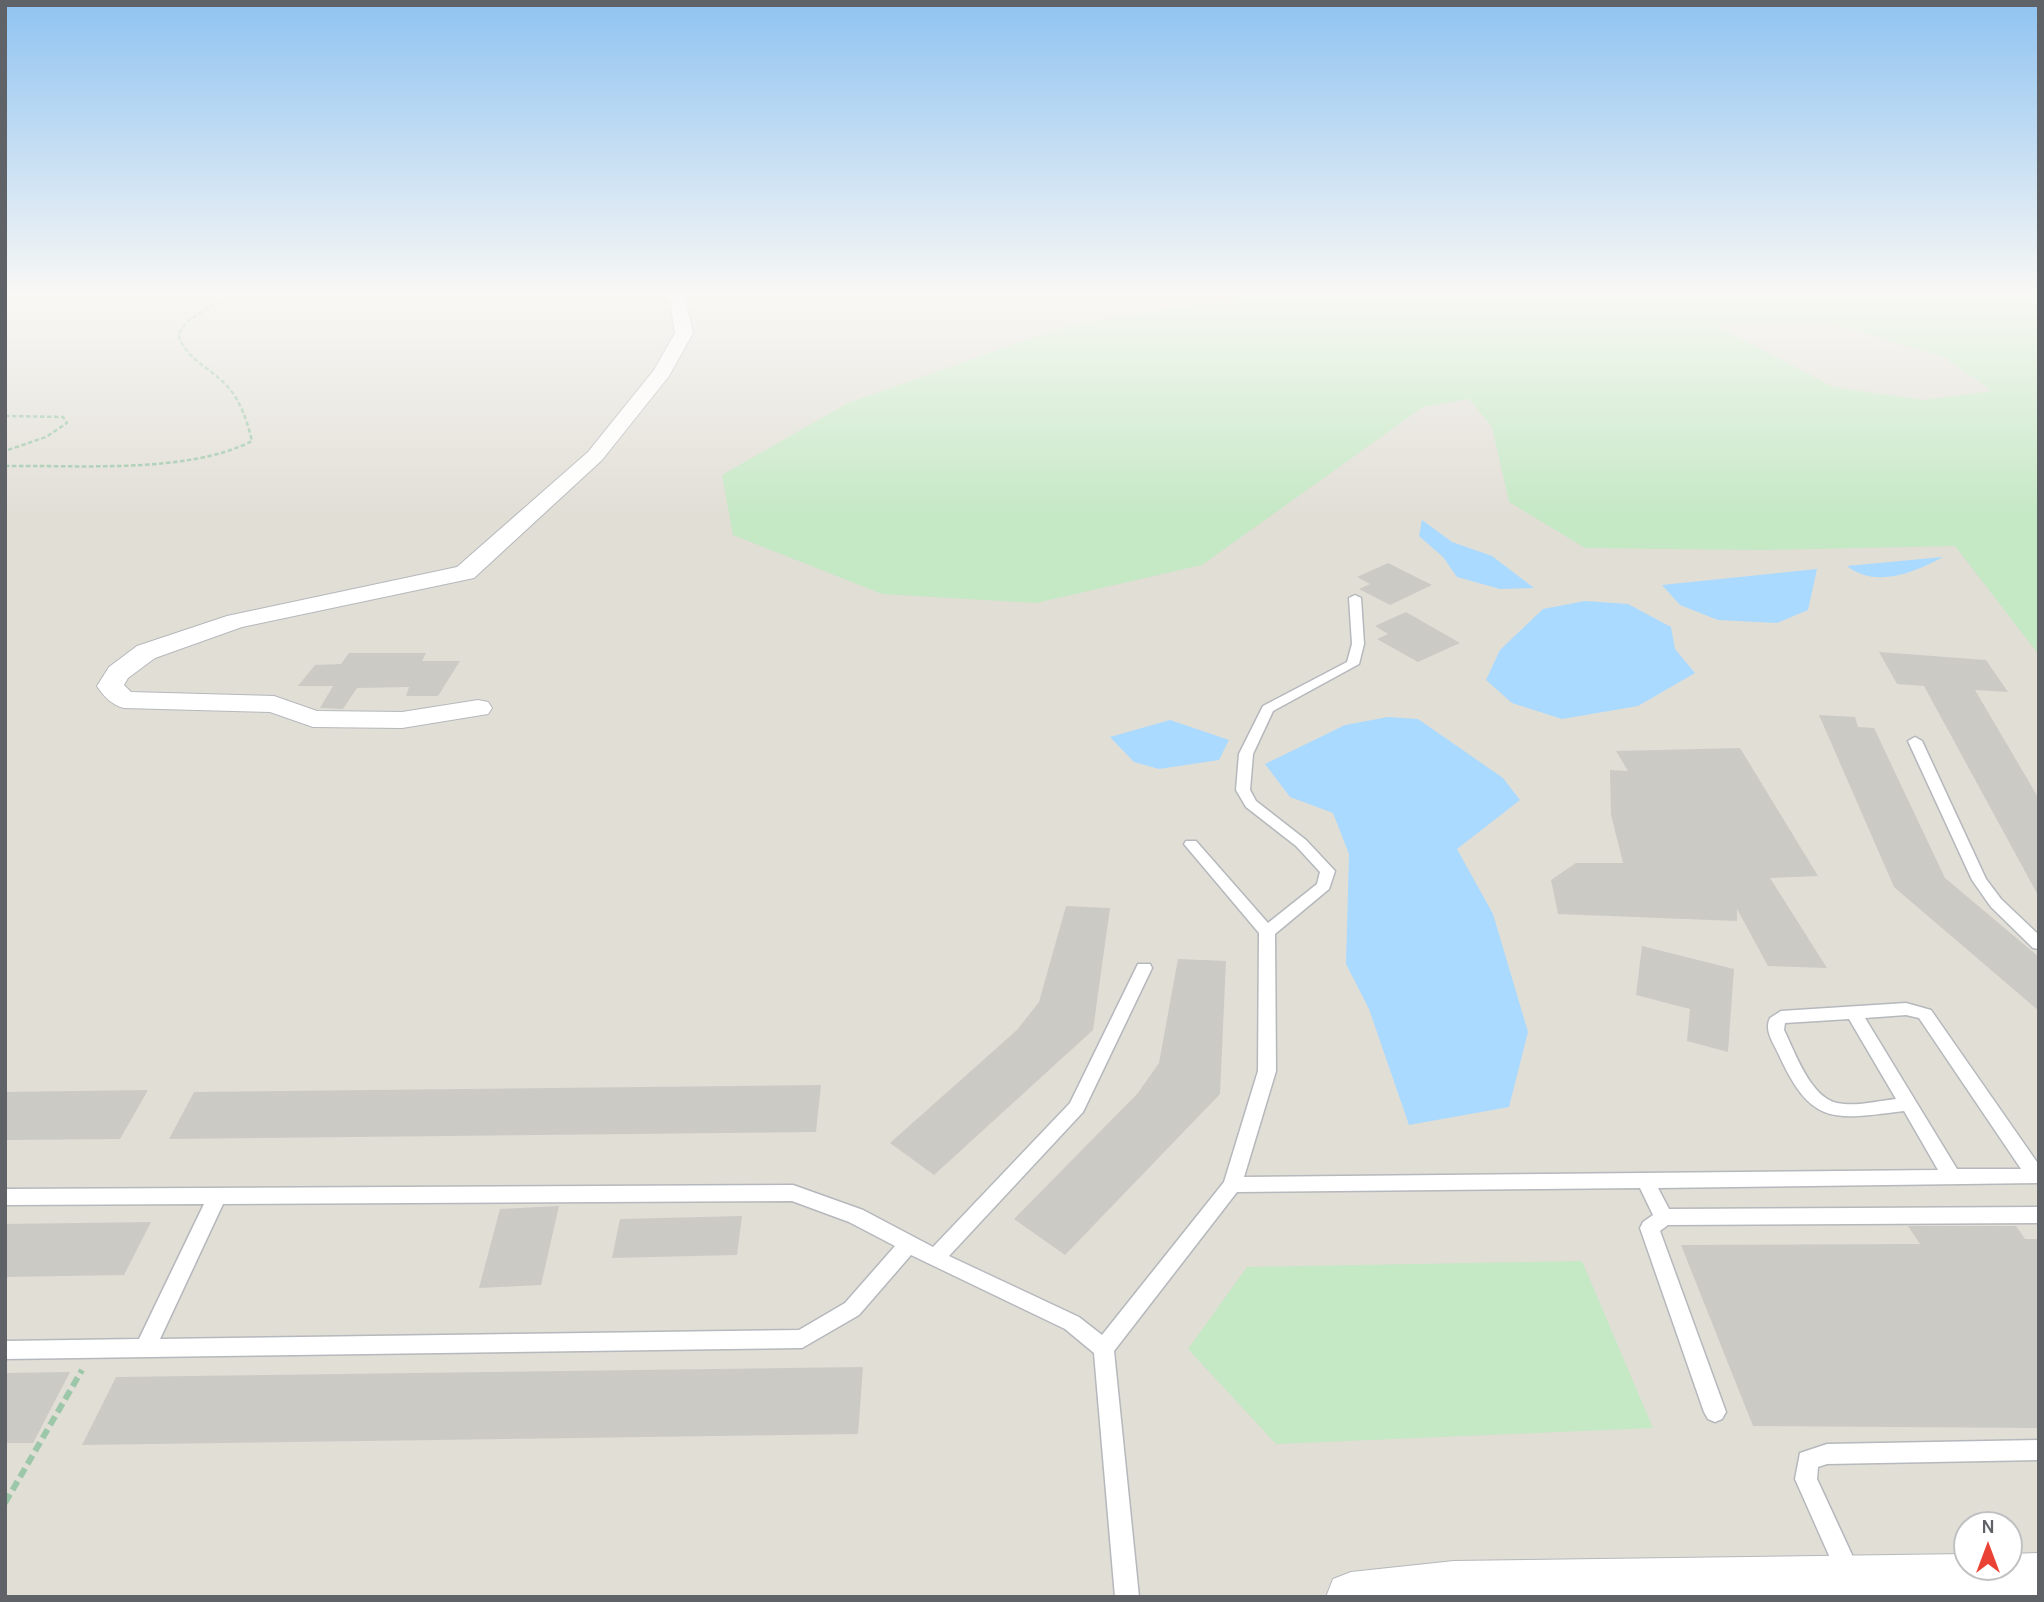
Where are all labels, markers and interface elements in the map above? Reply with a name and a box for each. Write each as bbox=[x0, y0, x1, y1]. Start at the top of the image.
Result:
north arrow bbox=[1953, 1511, 2023, 1581]
text: N bbox=[1981, 1516, 1995, 1538]

